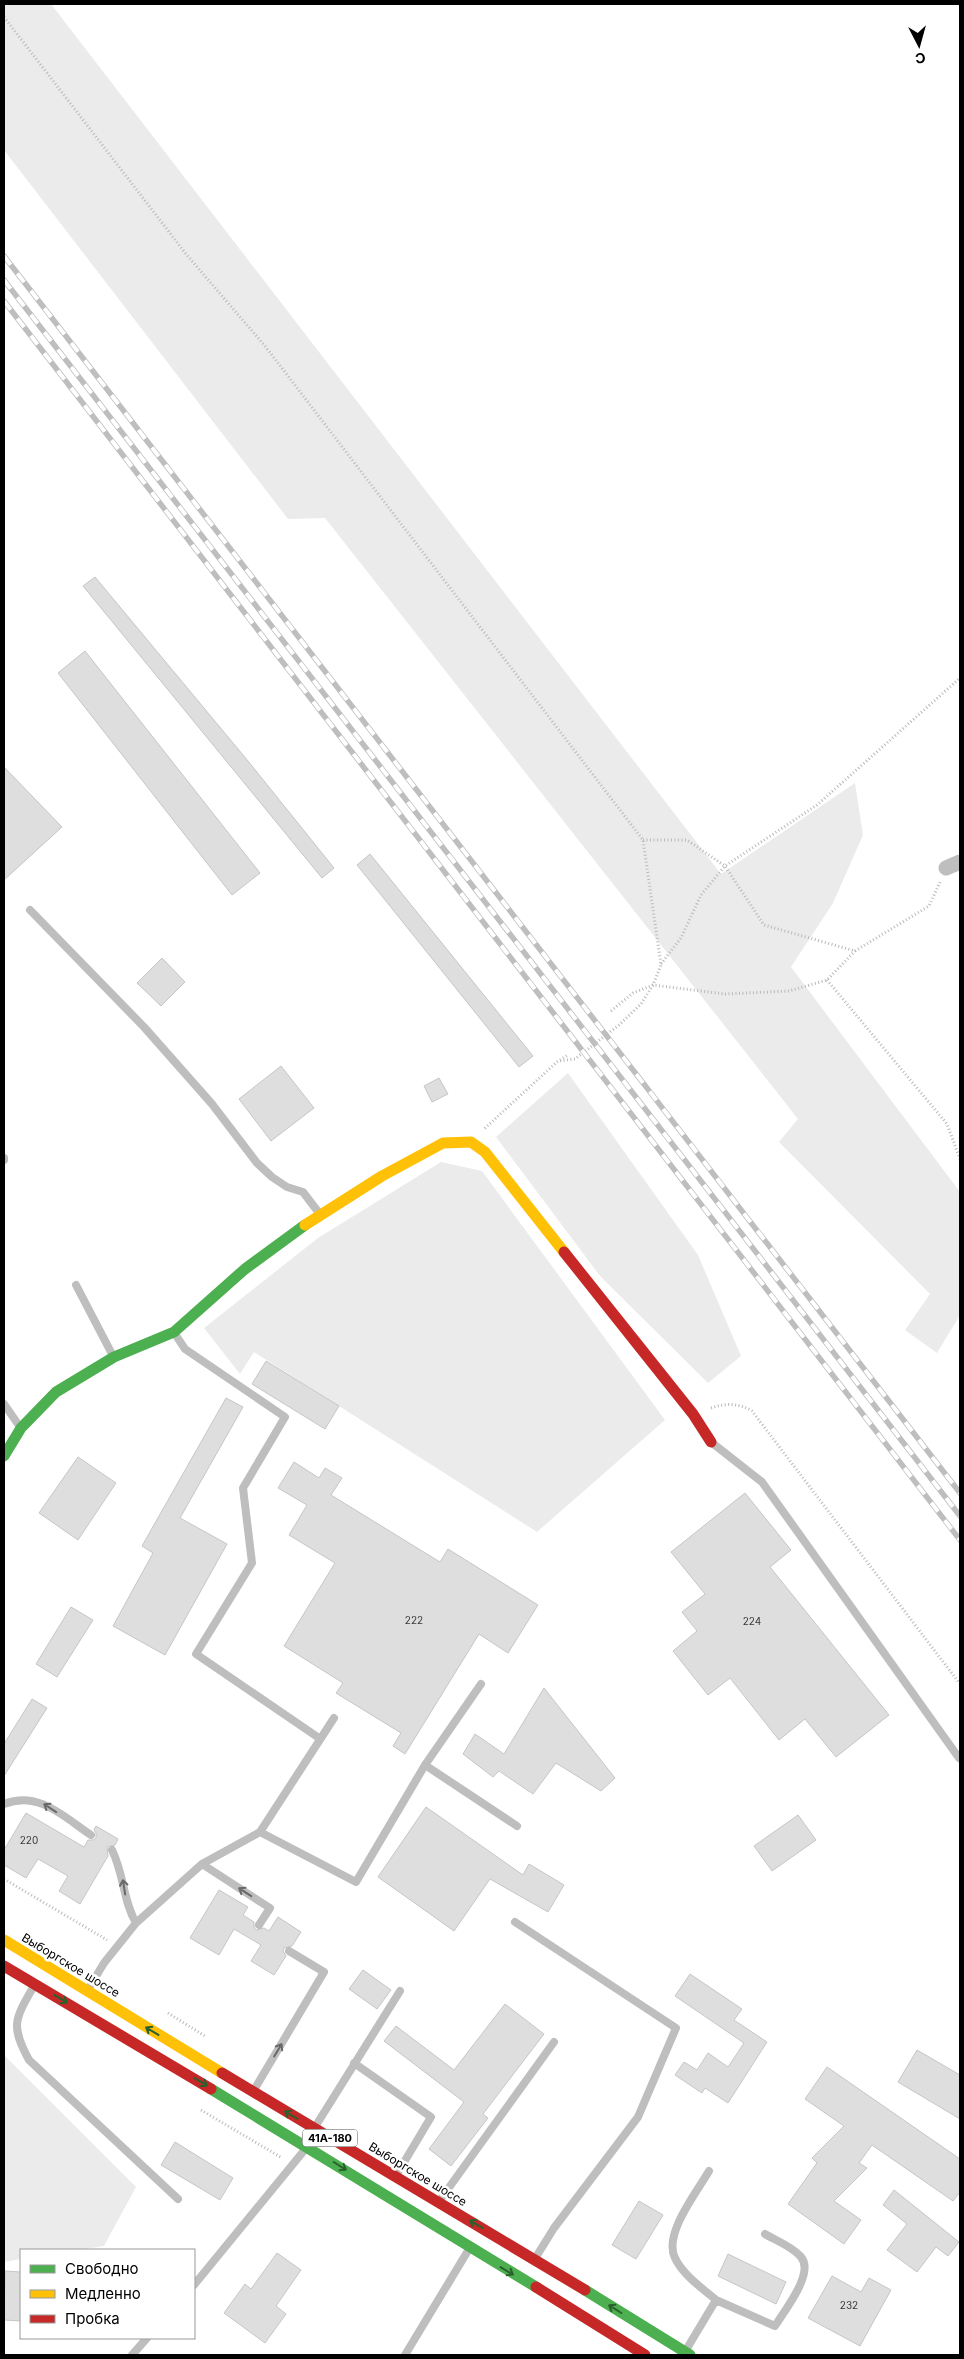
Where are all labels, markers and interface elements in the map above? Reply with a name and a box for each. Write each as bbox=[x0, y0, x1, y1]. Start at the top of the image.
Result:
north arrow bbox=[894, 20, 944, 70]
text: С bbox=[914, 49, 926, 67]
house number: 222 bbox=[405, 1614, 423, 1626]
house number: 224 bbox=[743, 1615, 761, 1627]
one-way arrow bbox=[43, 1803, 57, 1813]
house number: 220 bbox=[20, 1834, 38, 1846]
one-way arrow bbox=[118, 1879, 128, 1895]
one-way arrow bbox=[239, 1887, 253, 1897]
street label: Выборгское шоссе bbox=[19, 1930, 123, 2000]
one-way arrow bbox=[53, 1995, 67, 2005]
one-way arrow bbox=[146, 2025, 160, 2035]
one-way arrow bbox=[274, 2044, 284, 2058]
one-way arrow bbox=[193, 2078, 207, 2088]
one-way arrow bbox=[285, 2109, 299, 2119]
road number: 41А-180 bbox=[302, 2130, 358, 2146]
street label: Выборгское шоссе bbox=[366, 2139, 470, 2209]
one-way arrow bbox=[333, 2161, 347, 2171]
one-way arrow bbox=[470, 2219, 484, 2229]
legend bbox=[20, 2249, 195, 2339]
text: Свободно bbox=[65, 2259, 139, 2278]
one-way arrow bbox=[500, 2266, 514, 2276]
text: Медленно bbox=[65, 2284, 141, 2303]
house number: 232 bbox=[840, 2299, 858, 2311]
one-way arrow bbox=[609, 2304, 623, 2314]
text: Пробка bbox=[65, 2309, 120, 2328]

